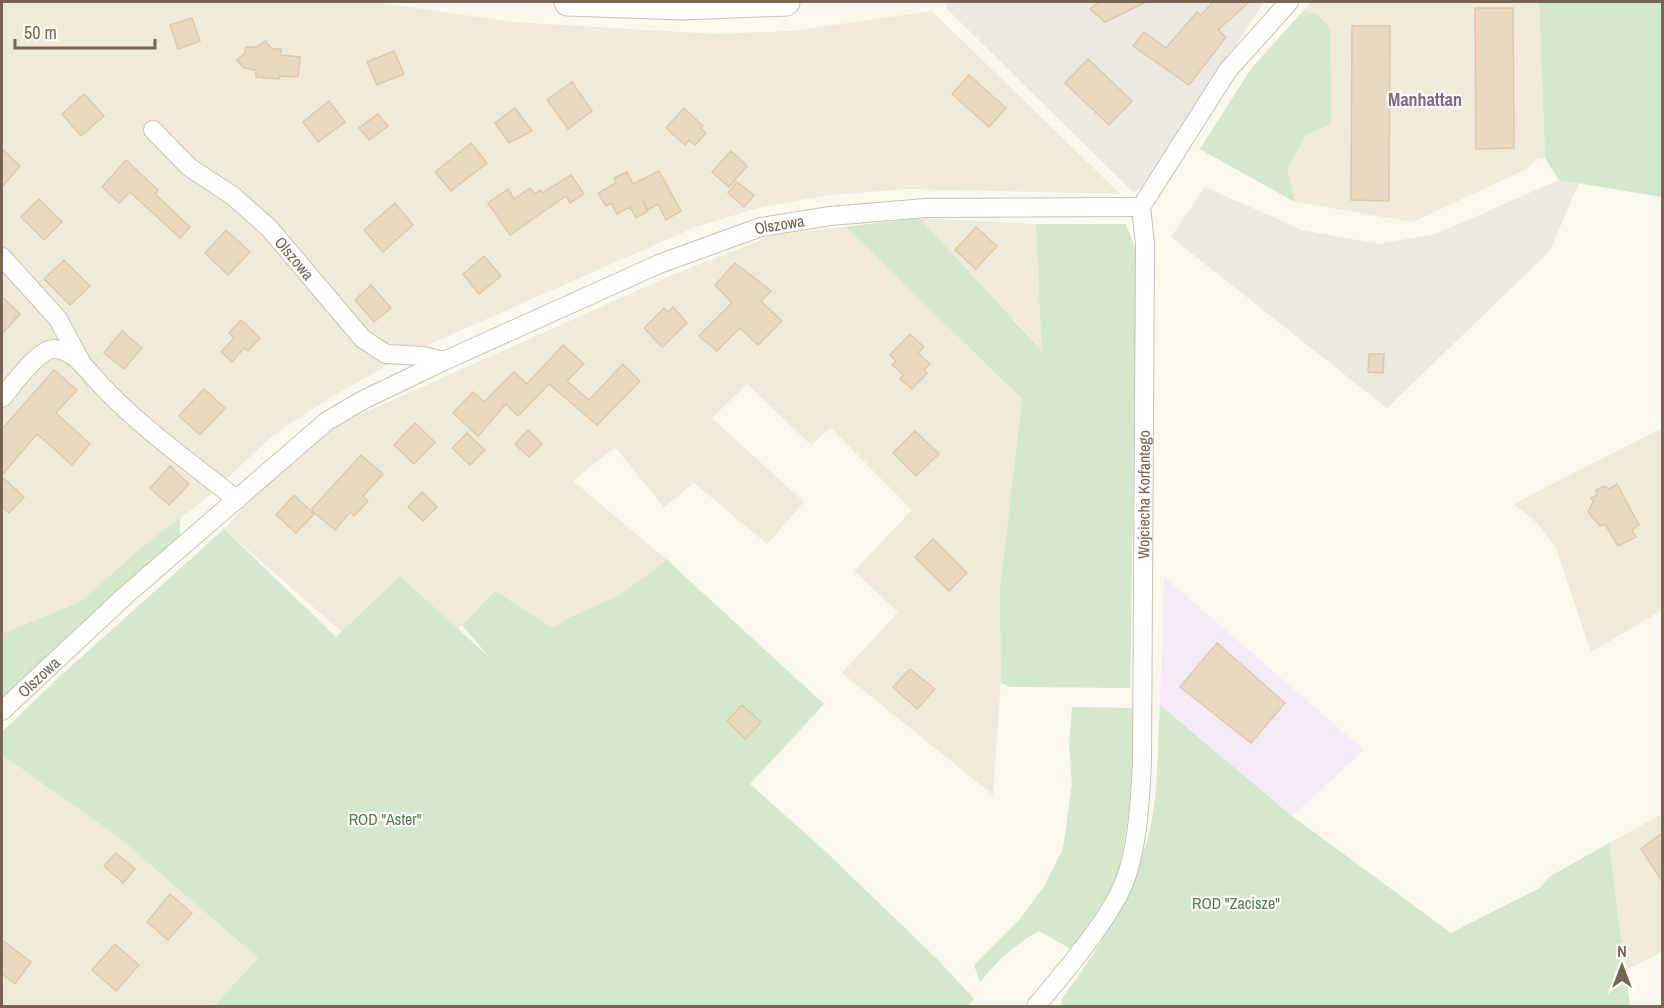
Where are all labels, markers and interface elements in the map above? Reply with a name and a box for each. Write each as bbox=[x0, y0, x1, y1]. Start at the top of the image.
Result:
scale bar bbox=[15, 12, 154, 50]
text: 50 m bbox=[24, 20, 57, 45]
district label: Manhattan bbox=[1388, 87, 1462, 112]
street label: Olszowa bbox=[751, 209, 806, 240]
street label: Olszowa bbox=[270, 232, 320, 285]
street label: Wojciecha Korfantego bbox=[1132, 430, 1155, 559]
street label: Olszowa bbox=[13, 651, 65, 702]
park label: ROD "Aster" bbox=[349, 808, 422, 830]
park label: ROD "Zacisze" bbox=[1192, 892, 1280, 914]
north arrow bbox=[1592, 936, 1652, 996]
text: N bbox=[1617, 940, 1627, 962]

